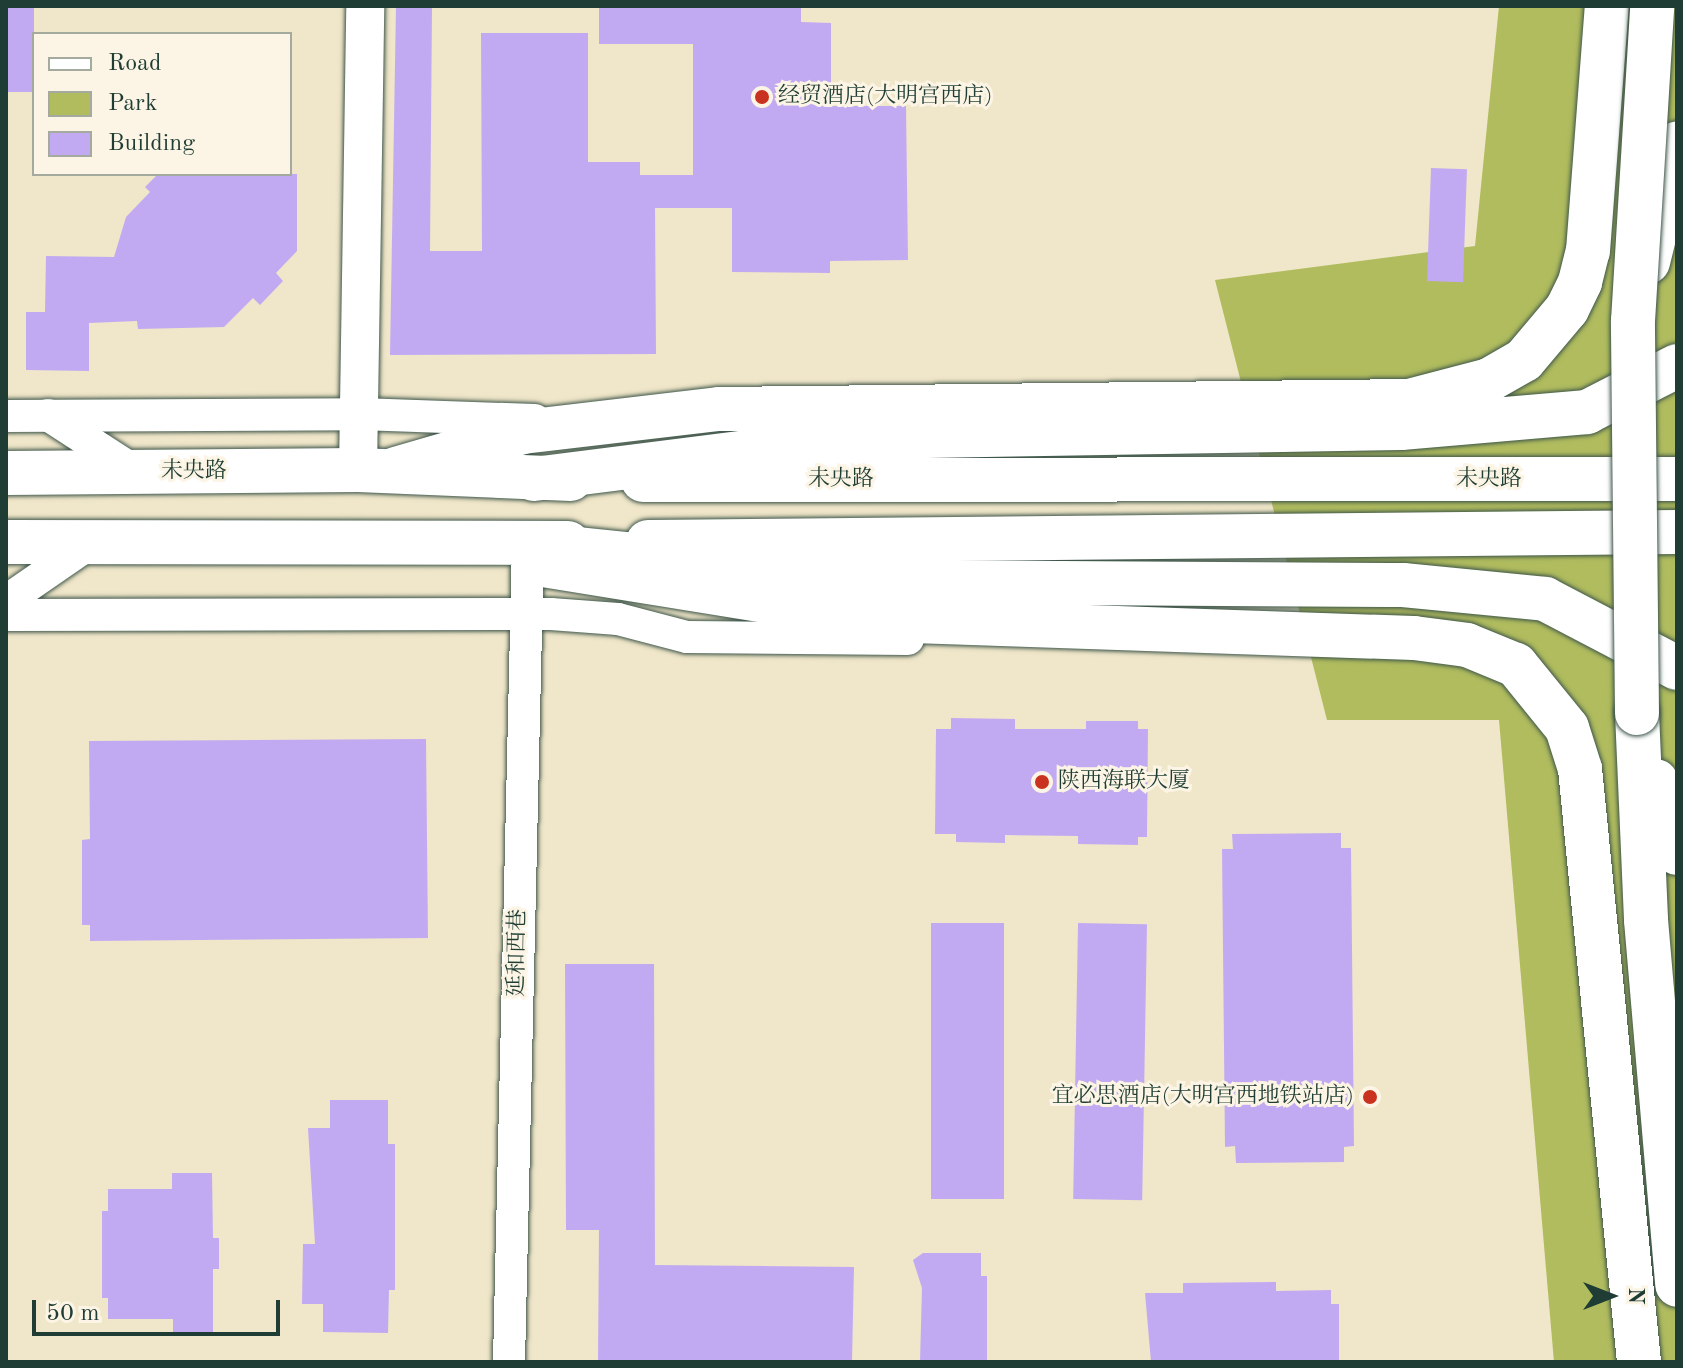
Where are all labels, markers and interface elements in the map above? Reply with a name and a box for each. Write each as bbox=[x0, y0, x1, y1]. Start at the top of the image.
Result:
legend bbox=[32, 32, 292, 176]
text: Road bbox=[108, 52, 161, 76]
place label: 经贸酒店(大明宫西店) bbox=[778, 84, 992, 110]
marker: 经贸酒店(大明宫西店) bbox=[753, 88, 771, 106]
text: Park bbox=[108, 92, 157, 116]
text: Building bbox=[108, 132, 195, 156]
street label: 未央路 bbox=[161, 459, 227, 485]
street label: 未央路 bbox=[808, 467, 874, 493]
street label: 未央路 bbox=[1456, 467, 1522, 493]
place label: 陕西海联大厦 bbox=[1058, 769, 1190, 795]
marker: 陕西海联大厦 bbox=[1033, 773, 1051, 791]
street label: 延和西巷 bbox=[504, 909, 532, 997]
place label: 宜必思酒店(大明宫西地铁站店) bbox=[1052, 1084, 1354, 1110]
marker: 宜必思酒店(大明宫西地铁站店) bbox=[1361, 1088, 1379, 1106]
north arrow bbox=[1571, 1256, 1651, 1336]
scale bar bbox=[36, 1284, 284, 1334]
text: N bbox=[1624, 1288, 1646, 1304]
text: 50 m bbox=[46, 1302, 100, 1326]

